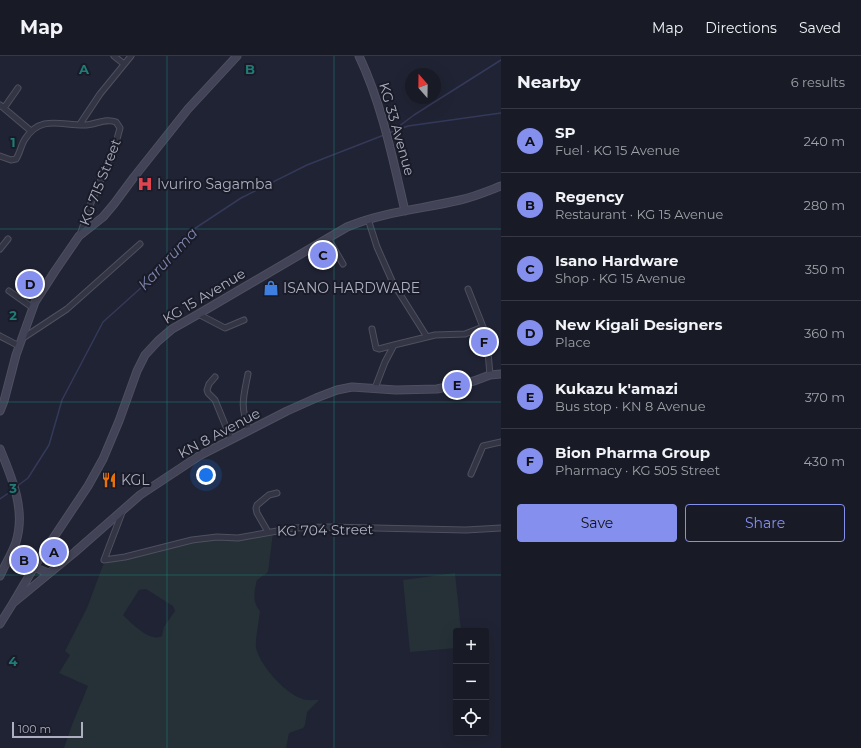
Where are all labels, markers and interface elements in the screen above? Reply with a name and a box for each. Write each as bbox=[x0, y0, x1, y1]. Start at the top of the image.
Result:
text: Map bbox=[20, 16, 63, 39]
text: Map bbox=[652, 19, 683, 37]
text: Directions bbox=[705, 19, 777, 37]
text: Saved bbox=[799, 19, 841, 37]
text: A bbox=[78, 61, 90, 77]
text: B bbox=[245, 61, 255, 77]
north arrow bbox=[405, 68, 441, 104]
text: Nearby bbox=[517, 72, 581, 92]
text: 6 results bbox=[791, 74, 845, 90]
street label: KG 33 Avenue bbox=[375, 80, 419, 178]
text: SP bbox=[555, 123, 576, 142]
text: A bbox=[525, 133, 535, 149]
text: 240 m bbox=[804, 133, 845, 149]
text: 1 bbox=[10, 134, 16, 150]
street label: KG 715 Street bbox=[75, 136, 125, 228]
text: Fuel · KG 15 Avenue bbox=[555, 142, 680, 158]
hospital icon: Ivuriro Sagamba bbox=[136, 175, 154, 193]
place label: Ivuriro Sagamba bbox=[157, 175, 273, 193]
text: Regency bbox=[555, 187, 624, 206]
text: B bbox=[525, 197, 535, 213]
text: 280 m bbox=[804, 197, 845, 213]
text: Restaurant · KG 15 Avenue bbox=[555, 206, 723, 222]
water label: Karuruma bbox=[134, 223, 201, 294]
pin: C bbox=[310, 240, 336, 270]
text: Isano Hardware bbox=[555, 251, 679, 270]
text: C bbox=[525, 261, 535, 277]
text: 350 m bbox=[805, 261, 845, 277]
street label: KG 15 Avenue bbox=[159, 264, 249, 328]
pin: D bbox=[17, 269, 43, 299]
text: Shop · KG 15 Avenue bbox=[555, 270, 686, 286]
shop icon: ISANO HARDWARE bbox=[262, 279, 280, 297]
place label: ISANO HARDWARE bbox=[283, 279, 420, 297]
text: 2 bbox=[9, 307, 17, 323]
text: New Kigali Designers bbox=[555, 315, 723, 334]
text: D bbox=[525, 325, 535, 341]
text: 360 m bbox=[804, 325, 845, 341]
pin: F bbox=[471, 327, 497, 357]
text: Place bbox=[555, 334, 591, 350]
pin: E bbox=[444, 370, 470, 400]
text: Kukazu k'amazi bbox=[555, 379, 678, 398]
text: E bbox=[526, 389, 534, 405]
text: 370 m bbox=[805, 389, 845, 405]
text: Bus stop · KN 8 Avenue bbox=[555, 398, 706, 414]
street label: KN 8 Avenue bbox=[175, 404, 263, 462]
text: Bion Pharma Group bbox=[555, 443, 710, 462]
text: F bbox=[526, 453, 534, 469]
text: 430 m bbox=[803, 453, 845, 469]
text: Pharmacy · KG 505 Street bbox=[555, 462, 720, 478]
your location bbox=[196, 465, 216, 485]
restaurant icon: KGL bbox=[100, 471, 118, 489]
place label: KGL bbox=[121, 471, 150, 489]
text: 3 bbox=[8, 480, 17, 496]
button: Save bbox=[517, 504, 677, 542]
button: Share bbox=[685, 504, 845, 542]
street label: KG 704 Street bbox=[277, 520, 374, 540]
pin: A bbox=[41, 537, 67, 567]
pin: B bbox=[11, 545, 37, 575]
map controls bbox=[453, 628, 489, 736]
button: + bbox=[453, 628, 489, 664]
text: 4 bbox=[9, 653, 18, 669]
button: − bbox=[453, 664, 489, 700]
button: locate bbox=[453, 700, 489, 736]
scale bar bbox=[12, 720, 83, 739]
text: 100 m bbox=[18, 722, 51, 736]

